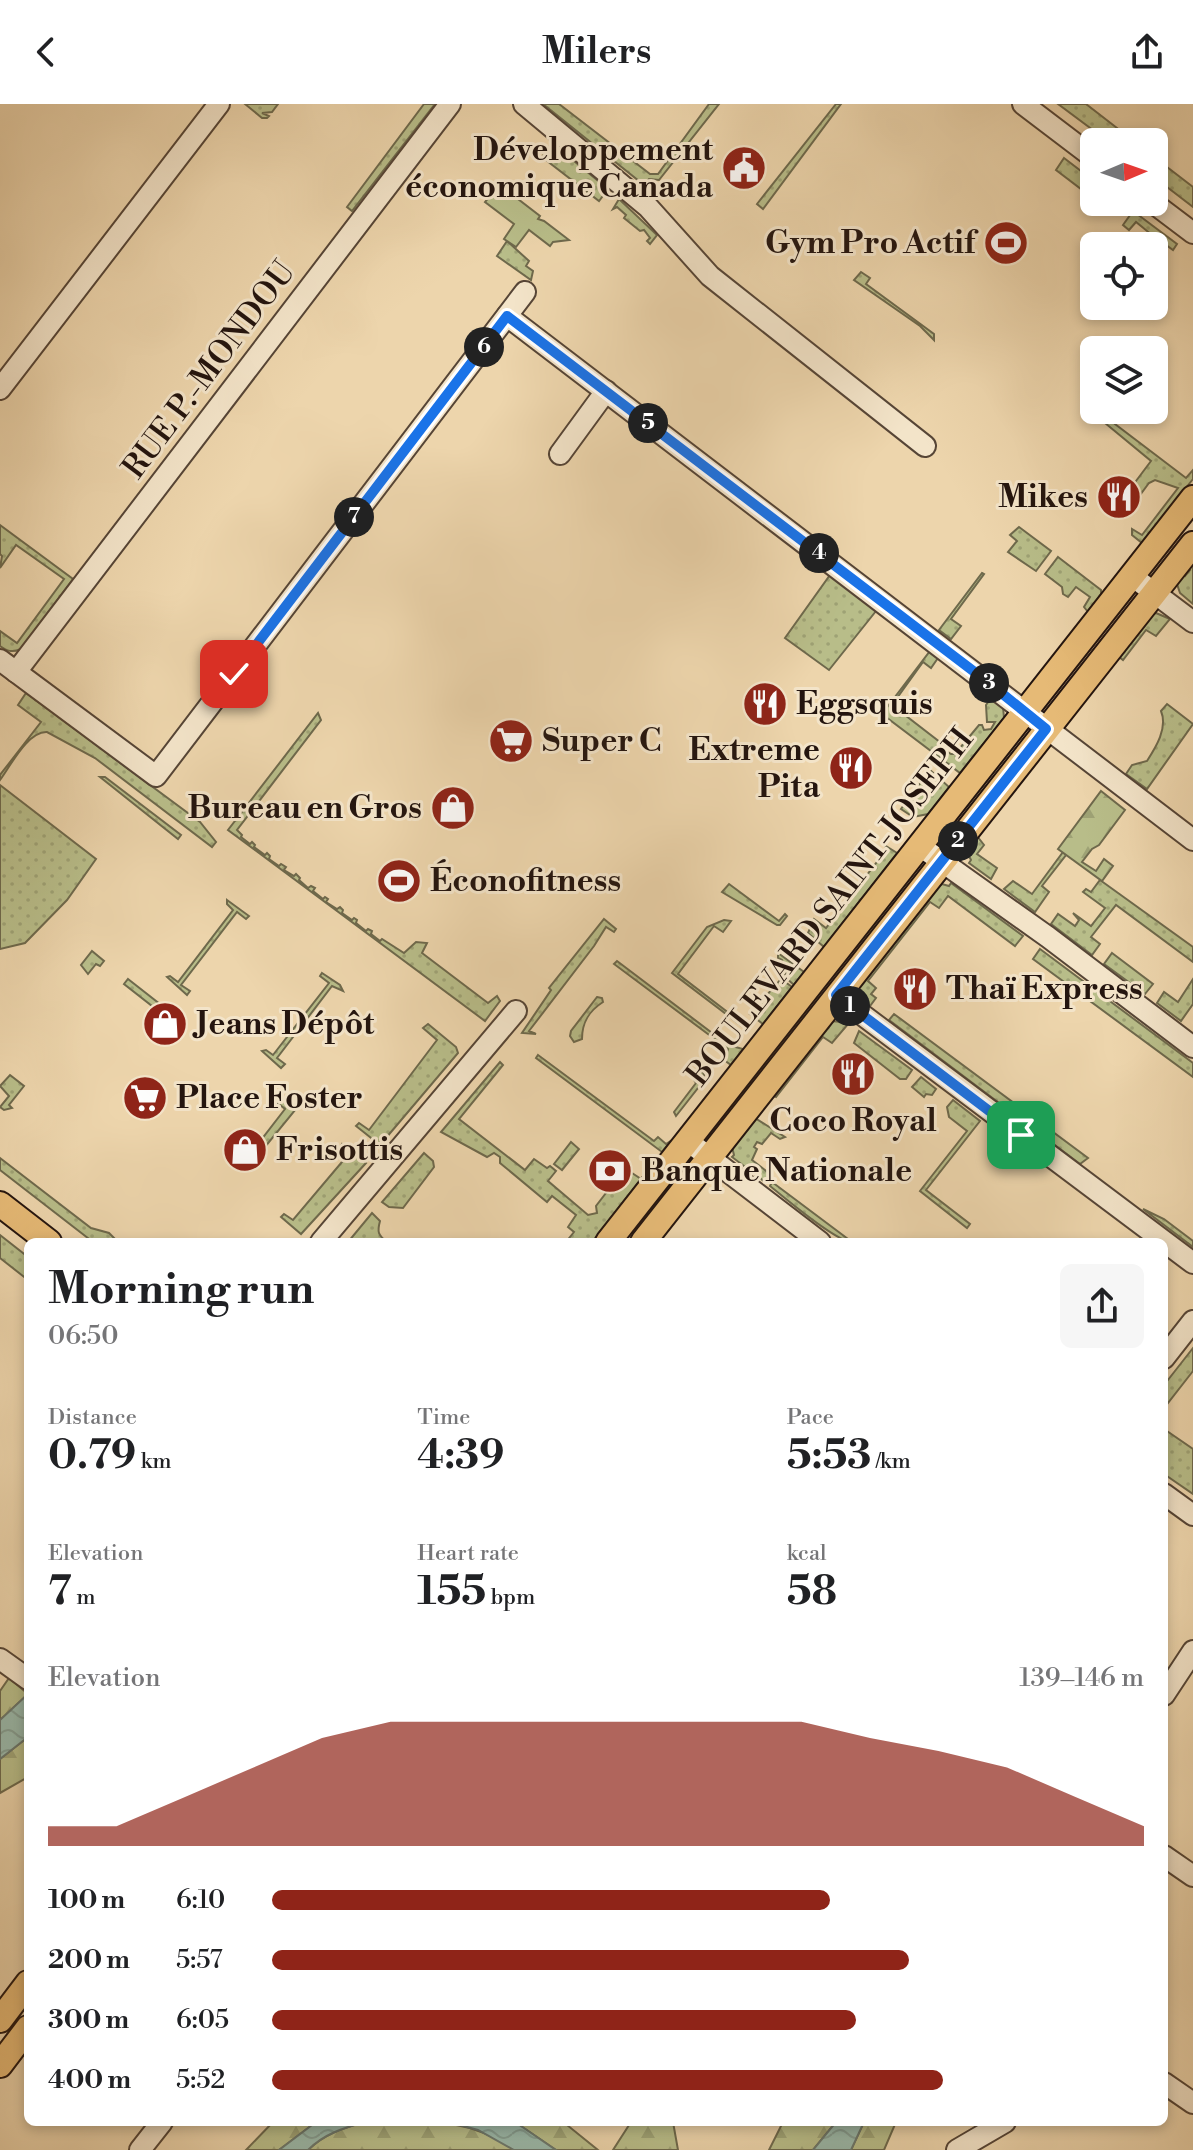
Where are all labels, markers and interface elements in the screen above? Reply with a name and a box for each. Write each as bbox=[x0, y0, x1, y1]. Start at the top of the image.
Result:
icon: back bbox=[24, 30, 68, 74]
text: Milers bbox=[542, 30, 651, 75]
icon: share bbox=[1125, 30, 1169, 74]
north arrow bbox=[1080, 128, 1168, 216]
map controls bbox=[1080, 128, 1168, 424]
place label: Développement économique Canada bbox=[405, 130, 714, 207]
public building icon: Développement économique Canada bbox=[720, 144, 768, 192]
sports icon: Gym Pro Actif bbox=[982, 219, 1030, 267]
place label: Gym Pro Actif bbox=[765, 223, 979, 263]
button: locate bbox=[1080, 232, 1168, 320]
street label: RUE P.-MONDOU bbox=[114, 253, 304, 487]
pin: 6 bbox=[464, 327, 504, 367]
text: 6 bbox=[477, 333, 491, 360]
button: layers bbox=[1080, 336, 1168, 424]
pin: 5 bbox=[628, 403, 668, 443]
text: 5 bbox=[641, 409, 655, 436]
restaurant icon: Mikes bbox=[1095, 473, 1143, 521]
place label: Mikes bbox=[998, 477, 1088, 517]
pin: 7 bbox=[334, 497, 374, 537]
text: 7 bbox=[348, 503, 360, 530]
pin: 4 bbox=[799, 533, 839, 573]
text: 4 bbox=[812, 539, 826, 566]
pin bbox=[200, 640, 268, 708]
icon: check bbox=[212, 652, 256, 696]
pin: 3 bbox=[969, 663, 1009, 703]
text: 3 bbox=[982, 669, 996, 696]
restaurant icon: Eggsquis bbox=[741, 680, 789, 728]
place label: Eggsquis bbox=[796, 684, 933, 724]
supermarket icon: Super C bbox=[487, 717, 535, 765]
street label: BOULEVARD SAINT-JOSEPH bbox=[677, 720, 982, 1095]
place label: Super C bbox=[542, 721, 661, 761]
place label: Extreme Pita bbox=[688, 730, 821, 807]
restaurant icon: Extreme Pita bbox=[827, 744, 875, 792]
shop icon: Bureau en Gros bbox=[429, 784, 477, 832]
place label: Bureau en Gros bbox=[187, 788, 422, 828]
pin: 2 bbox=[938, 821, 978, 861]
text: 2 bbox=[951, 827, 965, 854]
sports icon: Éconofitness bbox=[375, 857, 423, 905]
place label: Éconofitness bbox=[430, 859, 621, 901]
restaurant icon: Thaï Express bbox=[891, 965, 939, 1013]
place label: Thaï Express bbox=[946, 969, 1143, 1009]
pin: 1 bbox=[830, 986, 870, 1026]
text: 1 bbox=[845, 992, 855, 1019]
shop icon: Jeans Dépôt bbox=[141, 1000, 189, 1048]
place label: Jeans Dépôt bbox=[192, 1004, 375, 1044]
restaurant icon: Coco Royal bbox=[829, 1050, 877, 1098]
supermarket icon: Place Foster bbox=[121, 1074, 169, 1122]
place label: Place Foster bbox=[176, 1078, 363, 1118]
place label: Coco Royal bbox=[769, 1101, 937, 1141]
pin bbox=[987, 1101, 1055, 1169]
icon: arrive bbox=[999, 1113, 1043, 1157]
shop icon: Frisottis bbox=[221, 1126, 269, 1174]
place label: Frisottis bbox=[276, 1130, 403, 1170]
bank icon: Banque Nationale bbox=[586, 1147, 634, 1195]
place label: Banque Nationale bbox=[641, 1151, 912, 1191]
text: Morning run bbox=[48, 1262, 314, 1317]
button: share bbox=[1060, 1264, 1144, 1348]
text: 06:50 bbox=[48, 1320, 118, 1352]
text: Distance bbox=[48, 1404, 137, 1431]
text: Time bbox=[417, 1404, 470, 1431]
text: Pace bbox=[787, 1404, 834, 1431]
text: 0.79 bbox=[48, 1431, 136, 1481]
text: 4:39 bbox=[417, 1431, 504, 1481]
text: 5:53 bbox=[787, 1431, 871, 1481]
text: km bbox=[136, 1448, 172, 1475]
text: /km bbox=[871, 1448, 911, 1475]
text: Elevation bbox=[48, 1540, 143, 1567]
text: Heart rate bbox=[417, 1540, 519, 1567]
text: kcal bbox=[787, 1540, 827, 1567]
text: 7 bbox=[48, 1567, 72, 1617]
text: 155 bbox=[417, 1567, 486, 1617]
text: 58 bbox=[787, 1567, 837, 1617]
text: m bbox=[72, 1584, 95, 1611]
text: bpm bbox=[486, 1584, 535, 1611]
text: Elevation bbox=[48, 1662, 161, 1694]
text: 139–146 m bbox=[1019, 1662, 1144, 1694]
text: 100 m bbox=[48, 1884, 125, 1916]
text: 6:10 bbox=[176, 1884, 225, 1916]
text: 200 m bbox=[48, 1944, 130, 1976]
text: 5:57 bbox=[176, 1944, 223, 1976]
text: 300 m bbox=[48, 2004, 129, 2036]
text: 6:05 bbox=[176, 2004, 229, 2036]
text: 400 m bbox=[48, 2064, 131, 2096]
text: 5:52 bbox=[176, 2064, 225, 2096]

